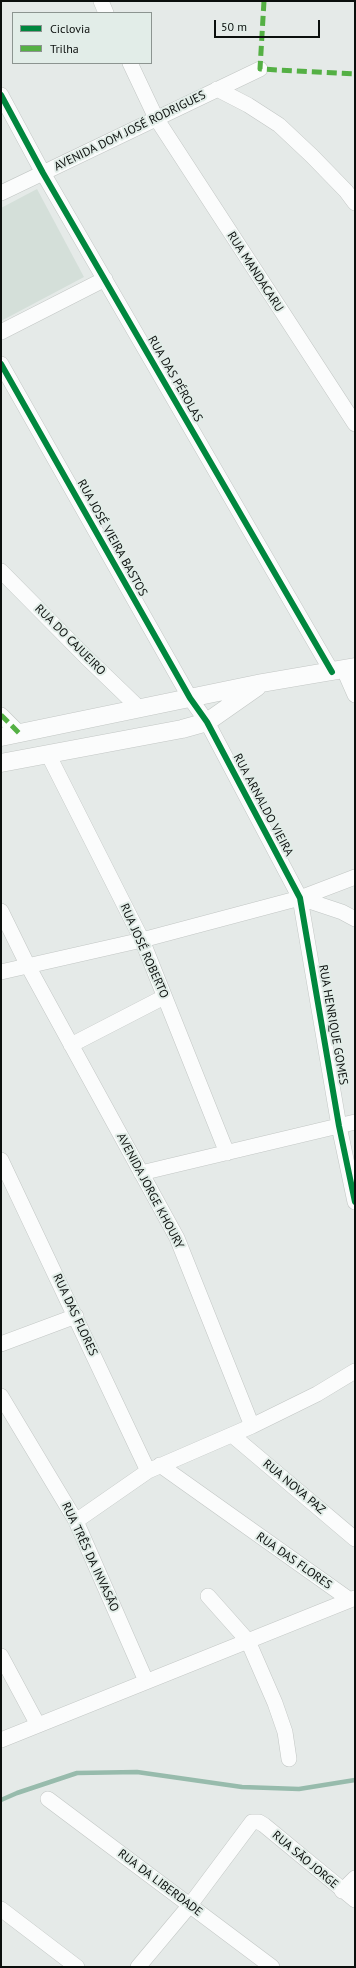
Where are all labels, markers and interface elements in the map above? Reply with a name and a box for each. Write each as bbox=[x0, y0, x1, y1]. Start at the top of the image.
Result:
legend bbox=[12, 12, 152, 64]
scale bar bbox=[216, 12, 322, 38]
text: 50 m bbox=[221, 19, 247, 34]
text: Ciclovia bbox=[50, 21, 90, 36]
text: Trilha bbox=[50, 41, 79, 56]
street label: AVENIDA DOM JOSÉ RODRIGUES bbox=[52, 88, 208, 174]
street label: RUA MANDACARU bbox=[224, 229, 286, 315]
street label: RUA DAS PÉROLAS bbox=[145, 333, 205, 425]
street label: RUA JOSÉ VIEIRA BASTOS bbox=[74, 477, 150, 599]
street label: RUA DO CAJUEIRO bbox=[32, 602, 108, 678]
street label: RUA ARNALDO VIEIRA bbox=[230, 751, 296, 859]
street label: RUA JOSÉ ROBERTO bbox=[117, 902, 171, 1000]
street label: RUA HENRIQUE GOMES bbox=[315, 964, 351, 1086]
street label: AVENIDA JORGE KHOURY bbox=[113, 1131, 187, 1251]
street label: RUA DAS FLORES bbox=[50, 1272, 100, 1358]
street label: RUA NOVA PAZ bbox=[260, 1457, 328, 1517]
street label: RUA TRÊS DA INVASÃO bbox=[58, 1500, 122, 1614]
street label: RUA DAS FLORES bbox=[253, 1530, 335, 1592]
street label: RUA SÃO JORGE bbox=[269, 1828, 341, 1892]
street label: RUA DA LIBERDADE bbox=[115, 1847, 205, 1919]

